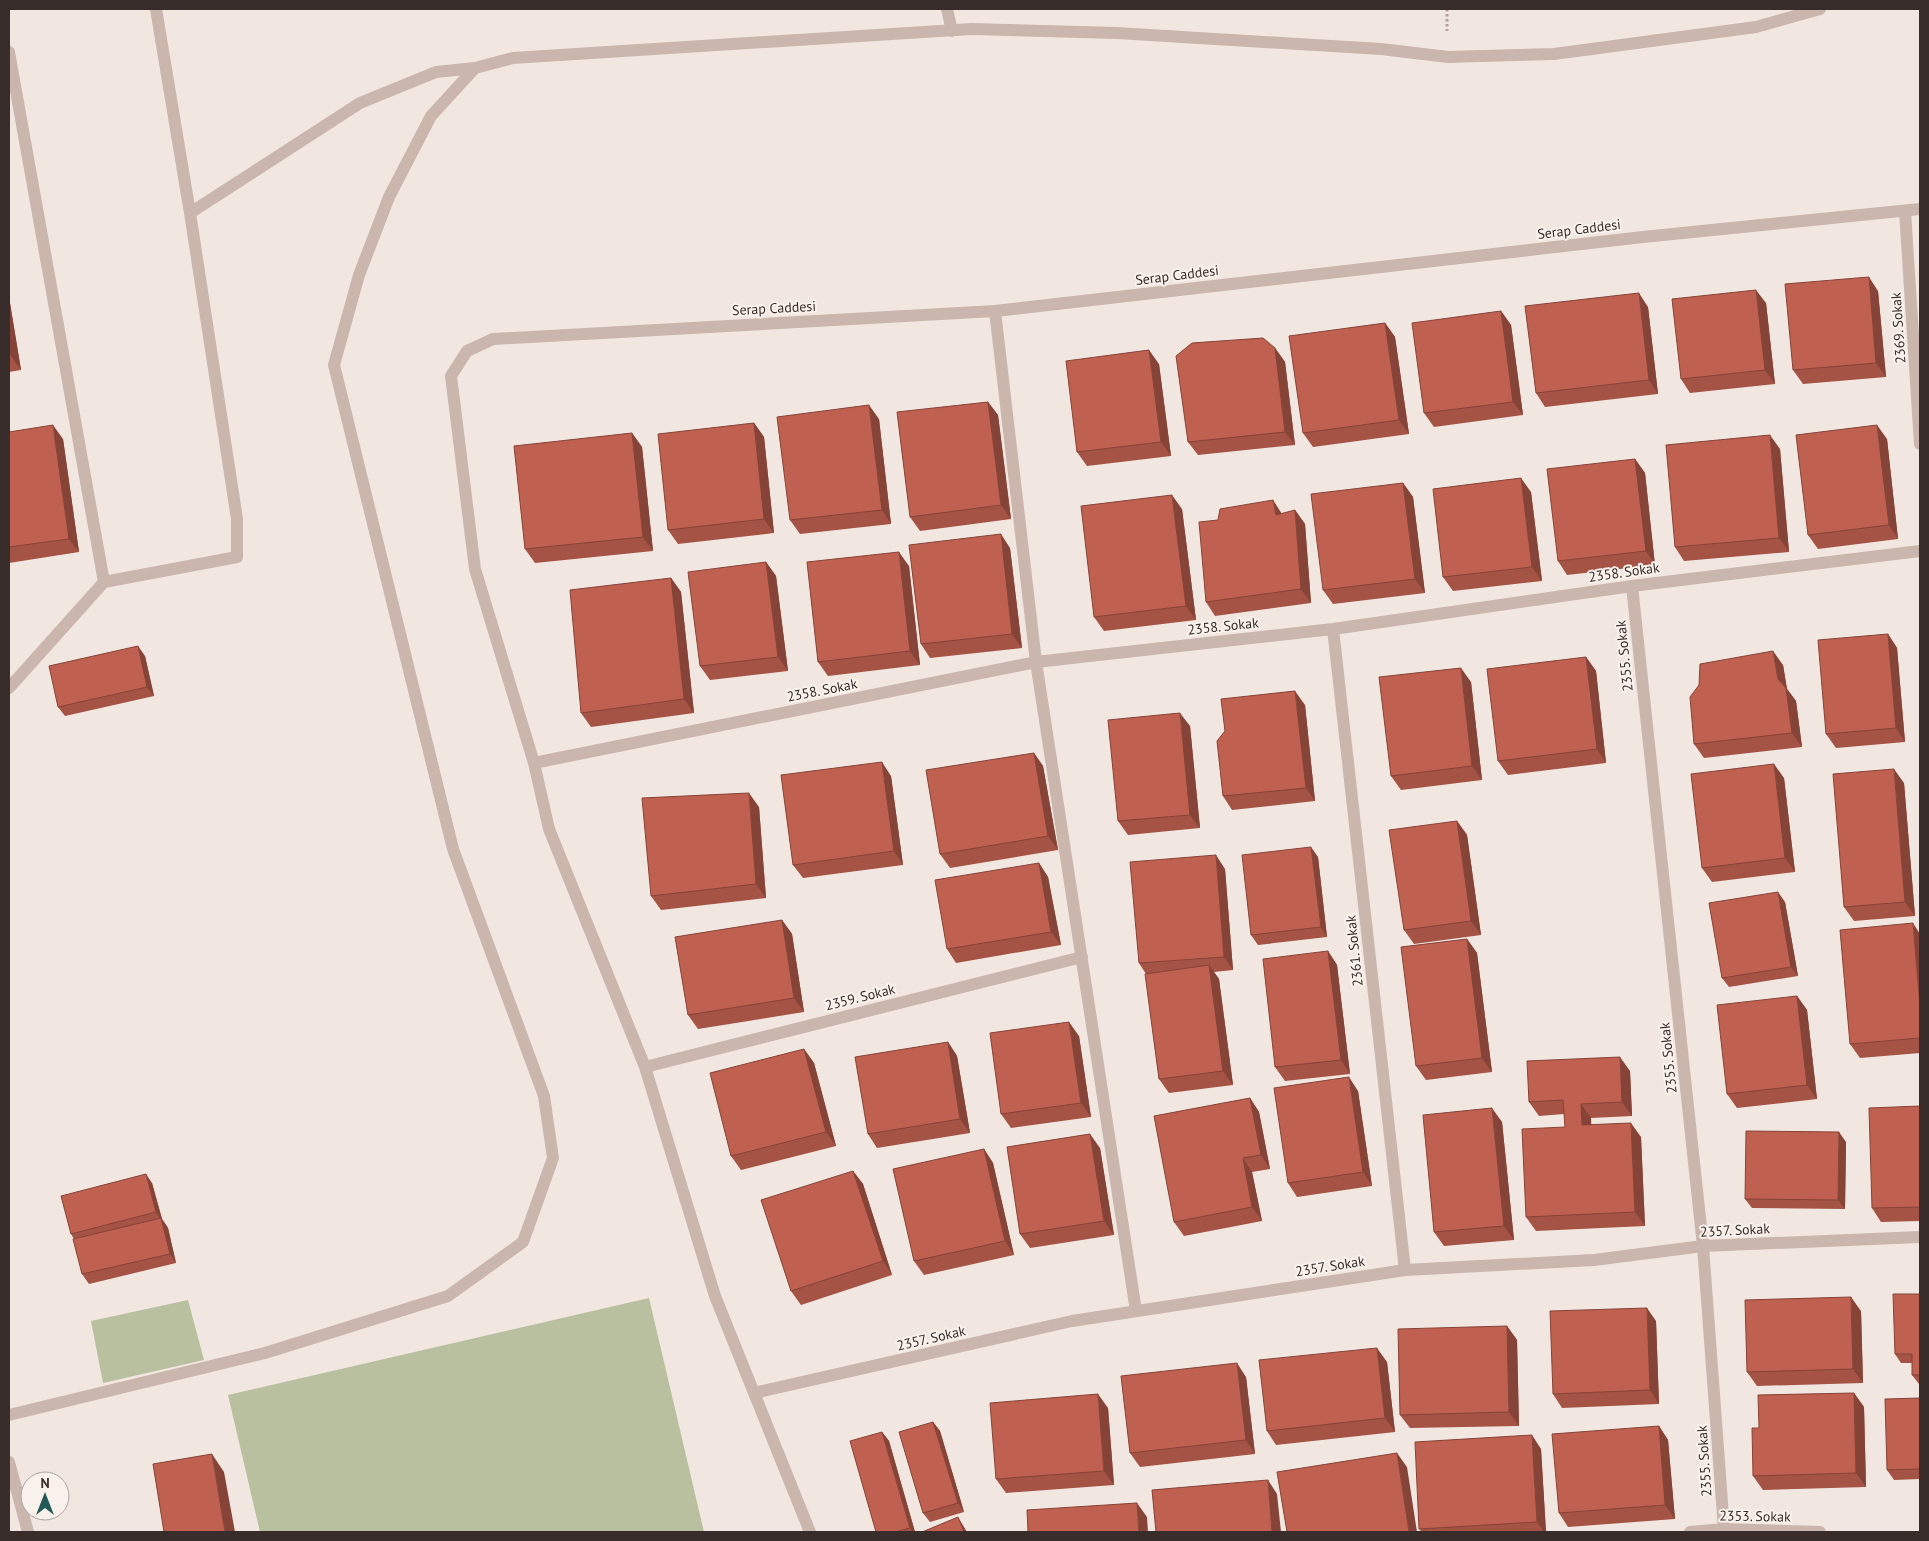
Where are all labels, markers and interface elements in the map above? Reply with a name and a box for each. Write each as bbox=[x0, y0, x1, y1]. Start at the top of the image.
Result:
street label: Serap Caddesi bbox=[1536, 215, 1622, 243]
street label: Serap Caddesi bbox=[1134, 261, 1220, 289]
street label: 2369. Sokak bbox=[1887, 291, 1909, 364]
street label: Serap Caddesi bbox=[732, 297, 816, 319]
street label: 2358. Sokak bbox=[1587, 558, 1661, 586]
street label: 2358. Sokak bbox=[1187, 613, 1260, 639]
street label: 2355. Sokak bbox=[1611, 619, 1637, 692]
street label: 2358. Sokak bbox=[785, 674, 859, 706]
street label: 2361. Sokak bbox=[1341, 914, 1367, 987]
street label: 2359. Sokak bbox=[823, 980, 897, 1014]
street label: 2355. Sokak bbox=[1655, 1021, 1681, 1094]
street label: 2357. Sokak bbox=[1700, 1219, 1771, 1241]
street label: 2357. Sokak bbox=[1294, 1252, 1366, 1280]
street label: 2357. Sokak bbox=[895, 1321, 967, 1355]
street label: 2355. Sokak bbox=[1693, 1424, 1715, 1497]
north arrow bbox=[20, 1471, 70, 1521]
text: N bbox=[40, 1474, 50, 1492]
street label: 2353. Sokak bbox=[1719, 1506, 1791, 1526]

